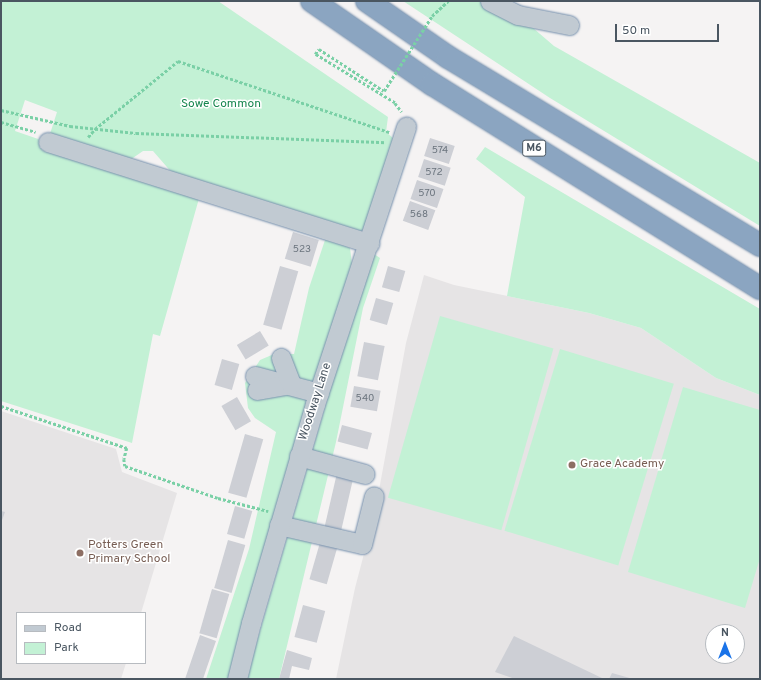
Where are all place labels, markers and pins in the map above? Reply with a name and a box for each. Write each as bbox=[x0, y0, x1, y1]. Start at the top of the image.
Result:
place label: Grace Academy bbox=[580, 458, 665, 472]
marker: Grace Academy bbox=[567, 460, 577, 470]
place label: Potters Green Primary School bbox=[88, 539, 170, 567]
marker: Potters Green Primary School bbox=[75, 548, 85, 558]

